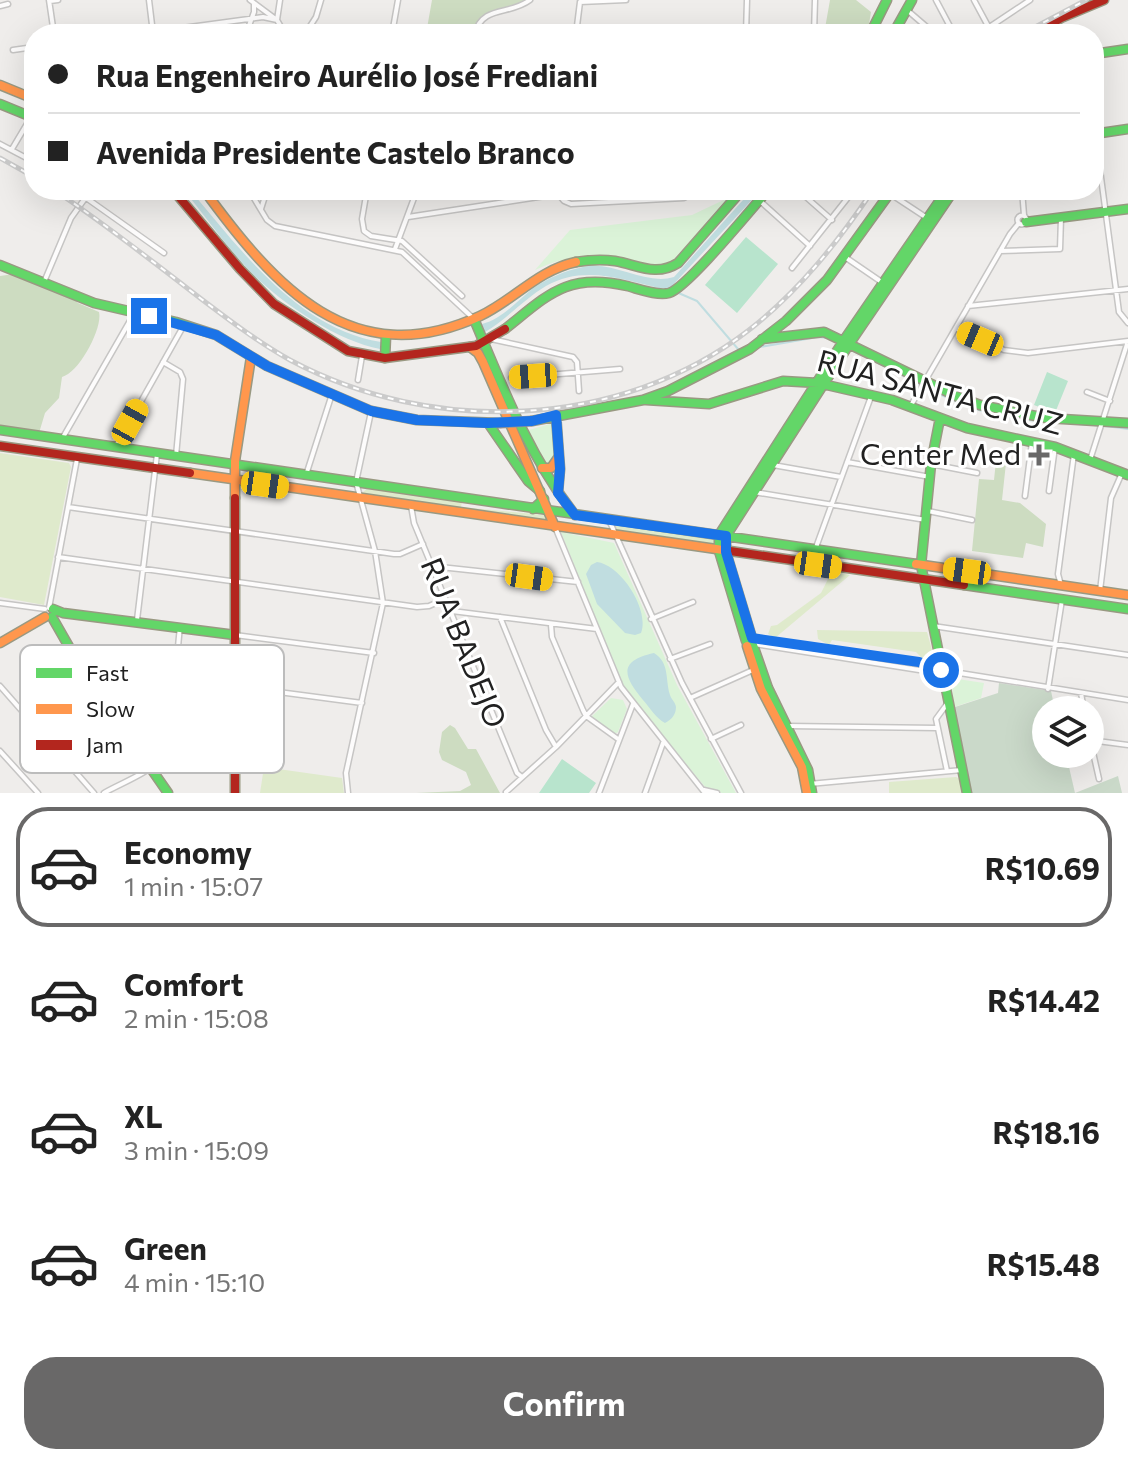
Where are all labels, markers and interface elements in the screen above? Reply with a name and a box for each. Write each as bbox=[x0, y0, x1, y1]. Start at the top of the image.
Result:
text: Rua Engenheiro Aurélio José Frediani bbox=[96, 56, 598, 93]
text: Avenida Presidente Castelo Branco bbox=[96, 133, 575, 170]
route end bbox=[131, 298, 167, 334]
car bbox=[953, 319, 1007, 359]
street label: RUA SANTA CRUZ bbox=[814, 340, 1068, 441]
car bbox=[508, 362, 558, 390]
car bbox=[108, 395, 152, 449]
place label: Center Med bbox=[860, 434, 1021, 471]
marker: Center Med bbox=[1028, 444, 1050, 466]
car bbox=[240, 470, 290, 500]
car bbox=[793, 550, 843, 580]
street label: RUA BADEJO bbox=[414, 552, 516, 732]
car bbox=[942, 556, 992, 586]
car bbox=[504, 562, 554, 592]
legend bbox=[20, 645, 284, 773]
route start bbox=[923, 652, 959, 688]
text: Fast bbox=[86, 659, 129, 686]
text: Slow bbox=[86, 695, 135, 722]
map controls bbox=[1032, 696, 1104, 768]
button: layers bbox=[1032, 696, 1104, 768]
text: Jam bbox=[86, 731, 123, 758]
icon: car bbox=[28, 831, 100, 903]
text: Economy bbox=[124, 833, 252, 870]
text: R$10.69 bbox=[985, 849, 1100, 886]
text: 1 min · 15:07 bbox=[124, 870, 263, 901]
icon: car bbox=[28, 963, 100, 1035]
text: Comfort bbox=[124, 965, 243, 1002]
text: R$14.42 bbox=[987, 981, 1100, 1018]
text: 2 min · 15:08 bbox=[124, 1002, 269, 1033]
icon: car bbox=[28, 1095, 100, 1167]
text: XL bbox=[124, 1097, 163, 1134]
text: R$18.16 bbox=[992, 1113, 1100, 1150]
text: 3 min · 15:09 bbox=[124, 1134, 269, 1165]
icon: car bbox=[28, 1227, 100, 1299]
text: Green bbox=[124, 1229, 207, 1266]
text: R$15.48 bbox=[987, 1245, 1100, 1282]
text: 4 min · 15:10 bbox=[124, 1266, 265, 1297]
button: Confirm bbox=[24, 1357, 1104, 1449]

